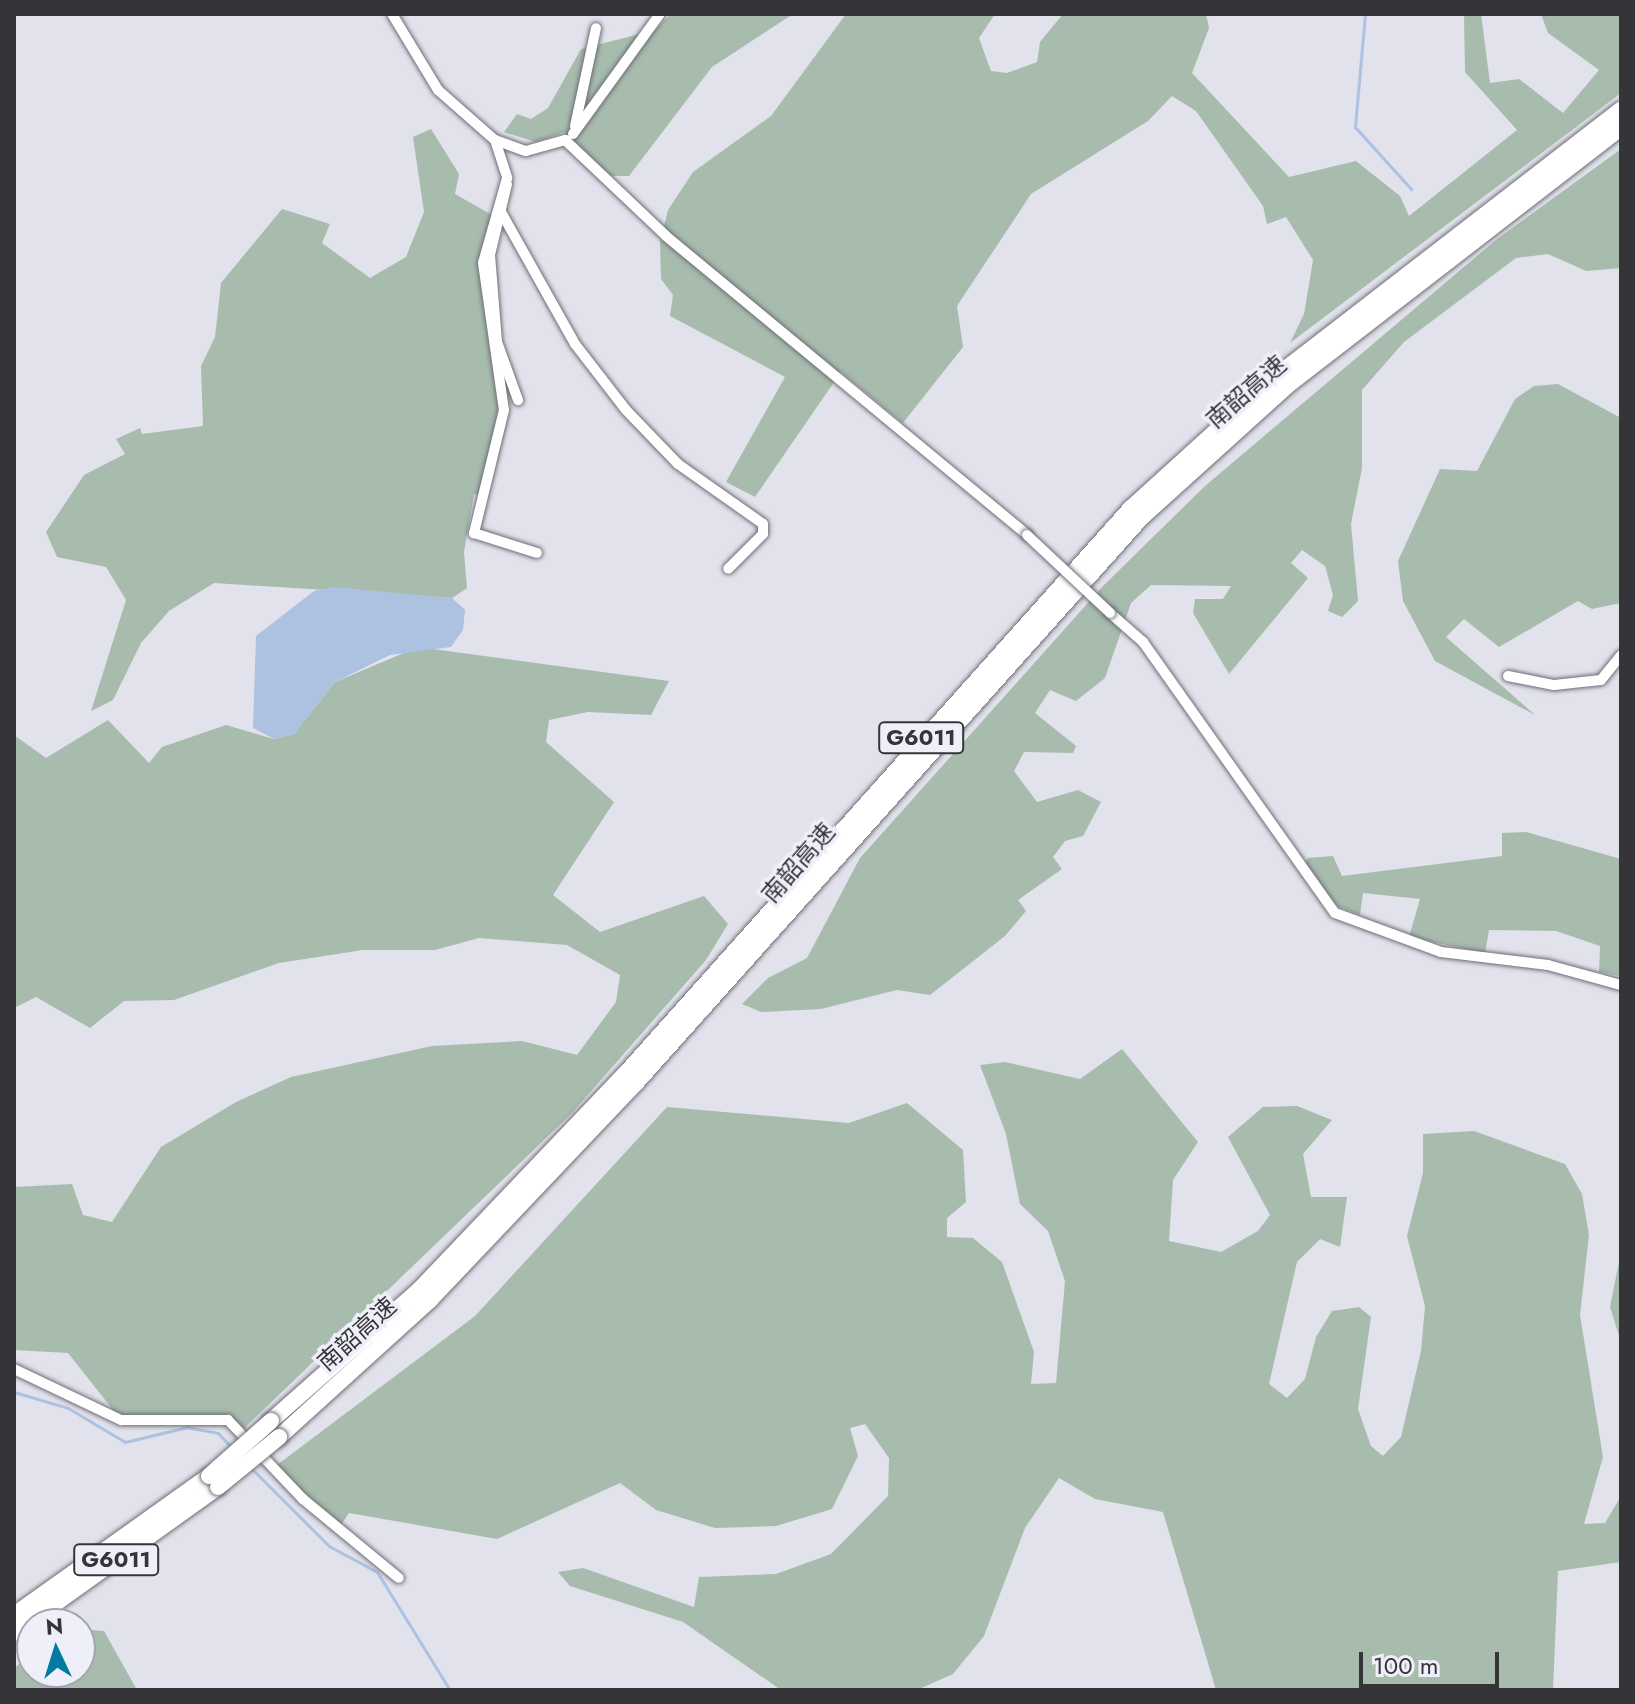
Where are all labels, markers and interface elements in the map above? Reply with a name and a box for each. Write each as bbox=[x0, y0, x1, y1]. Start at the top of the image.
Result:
street label: 南韶高速 bbox=[1200, 350, 1292, 434]
road number: G6011 bbox=[877, 720, 965, 756]
street label: 南韶高速 bbox=[756, 817, 840, 909]
street label: 南韶高速 bbox=[312, 1291, 402, 1377]
road number: G6011 bbox=[72, 1542, 160, 1578]
north arrow bbox=[16, 1608, 96, 1688]
text: N bbox=[45, 1609, 64, 1643]
scale bar bbox=[1363, 1636, 1503, 1686]
text: 100 m bbox=[1373, 1648, 1439, 1683]

